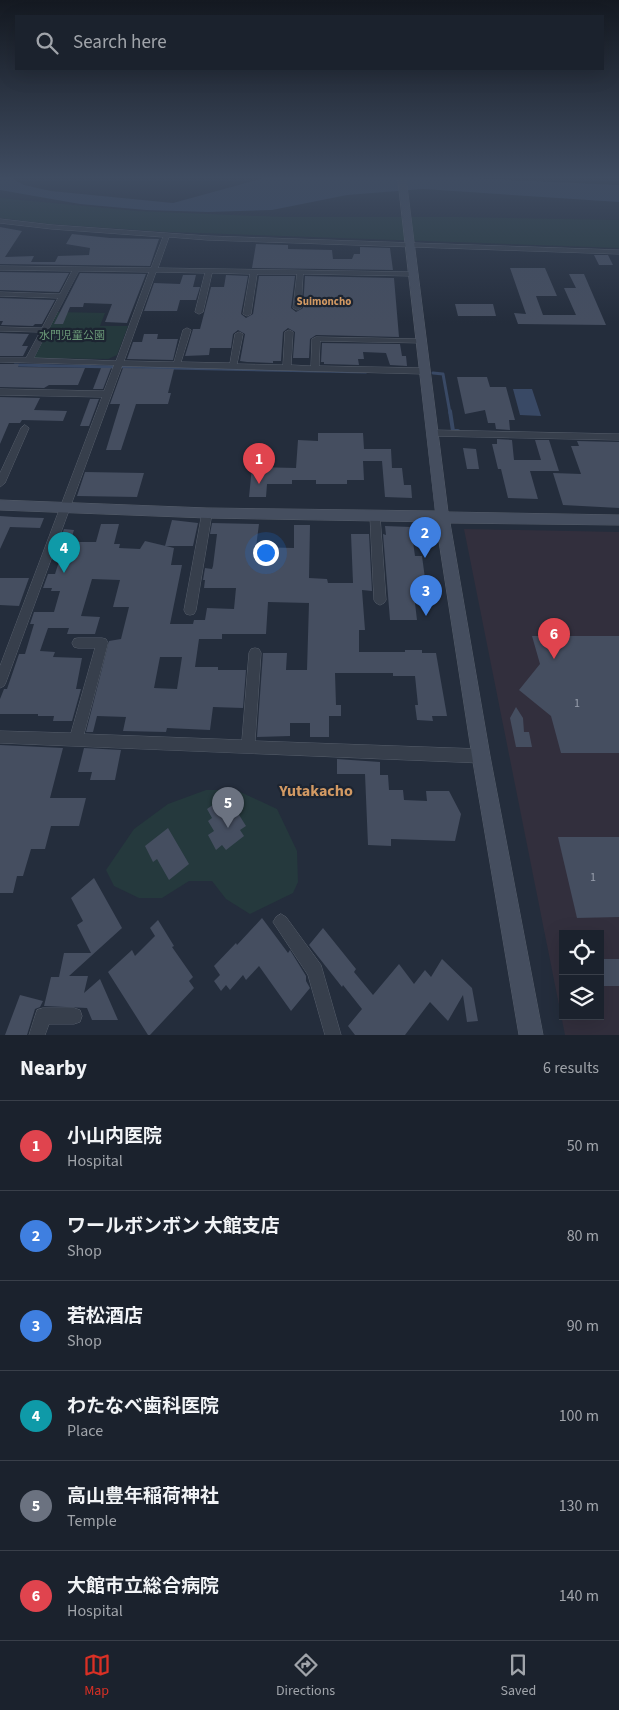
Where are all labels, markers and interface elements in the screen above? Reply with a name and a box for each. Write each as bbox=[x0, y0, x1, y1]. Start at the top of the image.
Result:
search box bbox=[15, 15, 604, 70]
icon: search bbox=[33, 29, 61, 57]
text: Search here bbox=[73, 29, 167, 56]
district label: Suimoncho bbox=[297, 294, 351, 309]
park label: 水門児童公園 bbox=[39, 328, 105, 343]
pin: 1 bbox=[243, 443, 275, 484]
pin: 2 bbox=[409, 517, 441, 558]
pin: 4 bbox=[48, 532, 80, 573]
your location bbox=[253, 540, 279, 566]
pin: 3 bbox=[410, 575, 442, 616]
pin: 6 bbox=[538, 618, 570, 659]
house number: 1 bbox=[574, 695, 580, 712]
district label: Yutakacho bbox=[278, 780, 353, 802]
pin: 5 bbox=[212, 787, 244, 828]
house number: 1 bbox=[590, 869, 596, 886]
map controls bbox=[559, 930, 604, 1020]
button: locate bbox=[559, 930, 604, 975]
button: layers bbox=[559, 975, 604, 1020]
text: Nearby bbox=[20, 1053, 87, 1083]
text: 6 results bbox=[543, 1057, 599, 1079]
text: 小山内医院 bbox=[67, 1123, 162, 1150]
text: 1 bbox=[32, 1135, 40, 1157]
text: 50 m bbox=[567, 1135, 599, 1157]
text: Hospital bbox=[67, 1150, 123, 1172]
text: ワールボンボン 大館支店 bbox=[67, 1213, 280, 1240]
text: 2 bbox=[32, 1225, 40, 1247]
text: 80 m bbox=[567, 1225, 599, 1247]
text: Shop bbox=[67, 1240, 102, 1262]
text: 若松酒店 bbox=[67, 1303, 143, 1330]
text: 3 bbox=[32, 1315, 40, 1337]
text: 90 m bbox=[567, 1315, 599, 1337]
text: Shop bbox=[67, 1330, 102, 1352]
text: わたなべ歯科医院 bbox=[67, 1393, 219, 1420]
text: 4 bbox=[32, 1405, 40, 1427]
text: 100 m bbox=[559, 1405, 599, 1427]
text: Place bbox=[67, 1420, 103, 1442]
text: 高山豊年稲荷神社 bbox=[67, 1483, 219, 1510]
text: 5 bbox=[32, 1495, 40, 1517]
text: 130 m bbox=[559, 1495, 599, 1517]
text: Temple bbox=[67, 1510, 117, 1532]
text: 大館市立総合病院 bbox=[67, 1573, 219, 1600]
text: 6 bbox=[32, 1585, 40, 1607]
text: 140 m bbox=[559, 1585, 599, 1607]
text: Hospital bbox=[67, 1600, 123, 1622]
tab: Map bbox=[83, 1651, 111, 1701]
tab: Directions bbox=[276, 1651, 335, 1701]
tab: Saved bbox=[501, 1651, 536, 1701]

